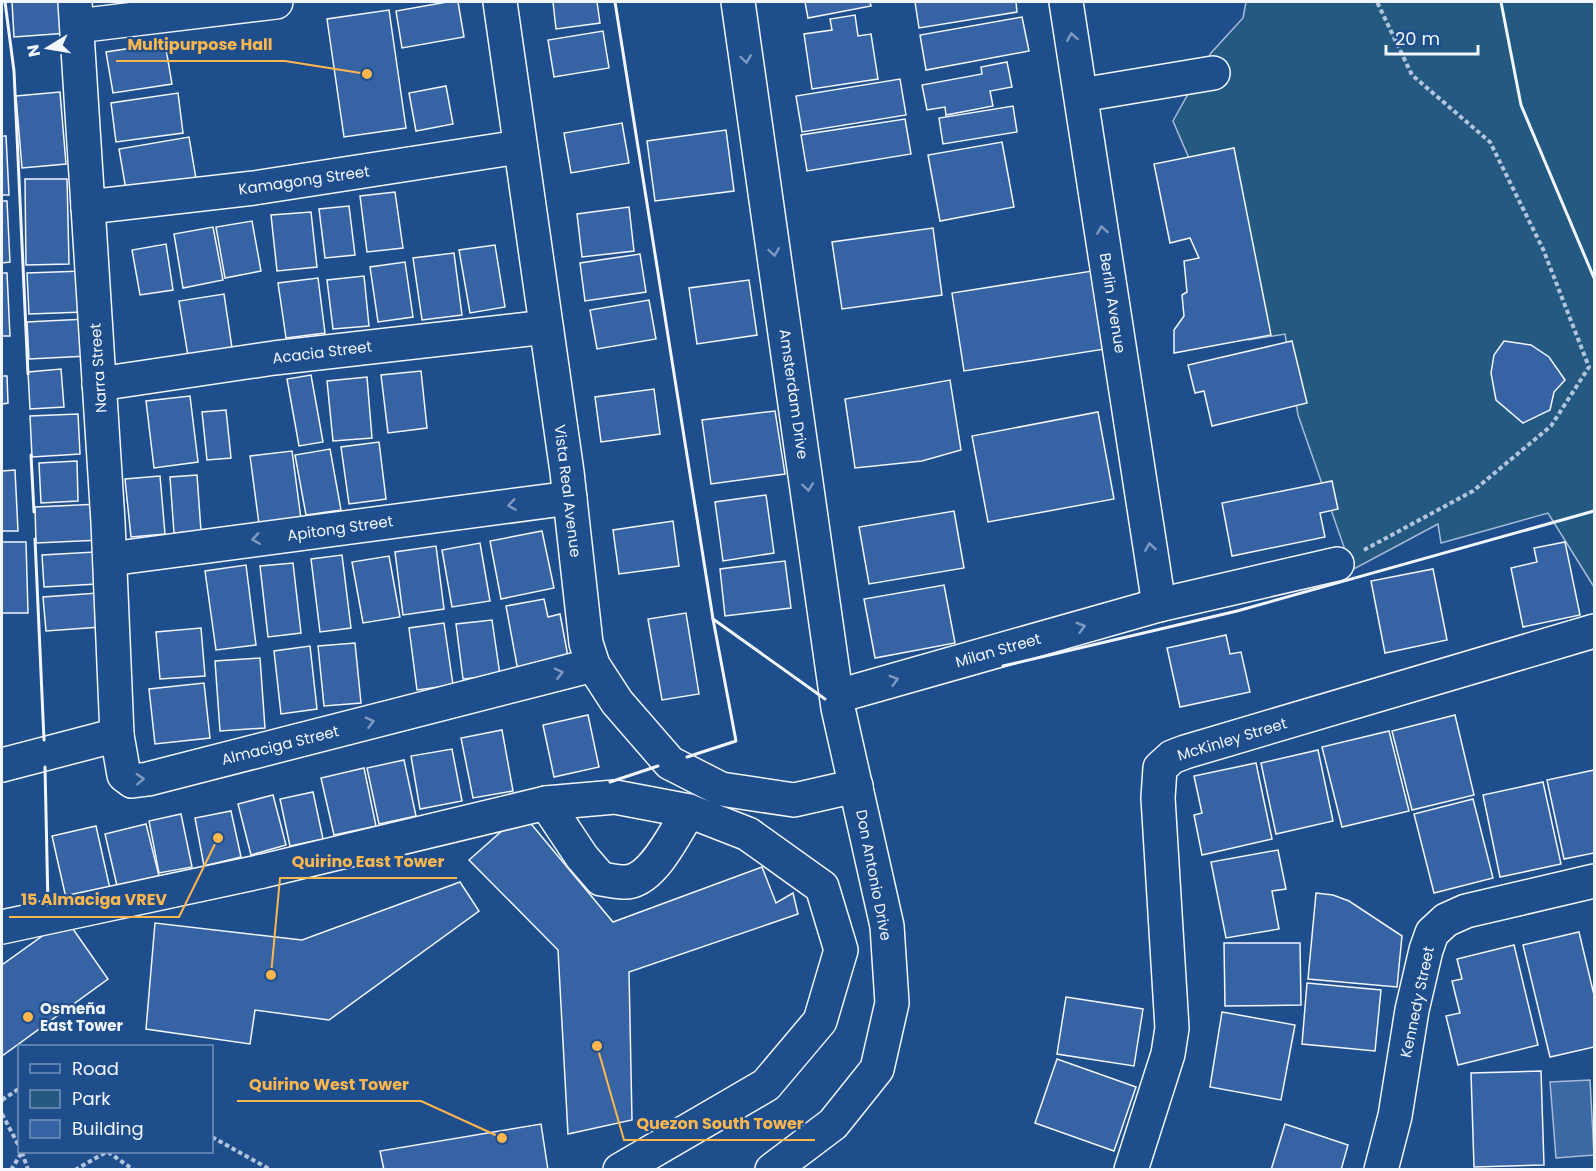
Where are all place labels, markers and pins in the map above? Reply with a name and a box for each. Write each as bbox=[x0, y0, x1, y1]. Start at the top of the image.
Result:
callout: Multipurpose Hall bbox=[116, 27, 285, 61]
callout: Quirino East Tower bbox=[280, 844, 457, 878]
callout: 15 Almaciga VREV bbox=[9, 883, 179, 917]
place label: Osmeña East Tower bbox=[40, 998, 124, 1036]
marker: Osmeña East Tower bbox=[21, 1010, 35, 1024]
callout: Quirino West Tower bbox=[237, 1067, 421, 1101]
callout: Quezon South Tower bbox=[624, 1106, 815, 1140]

